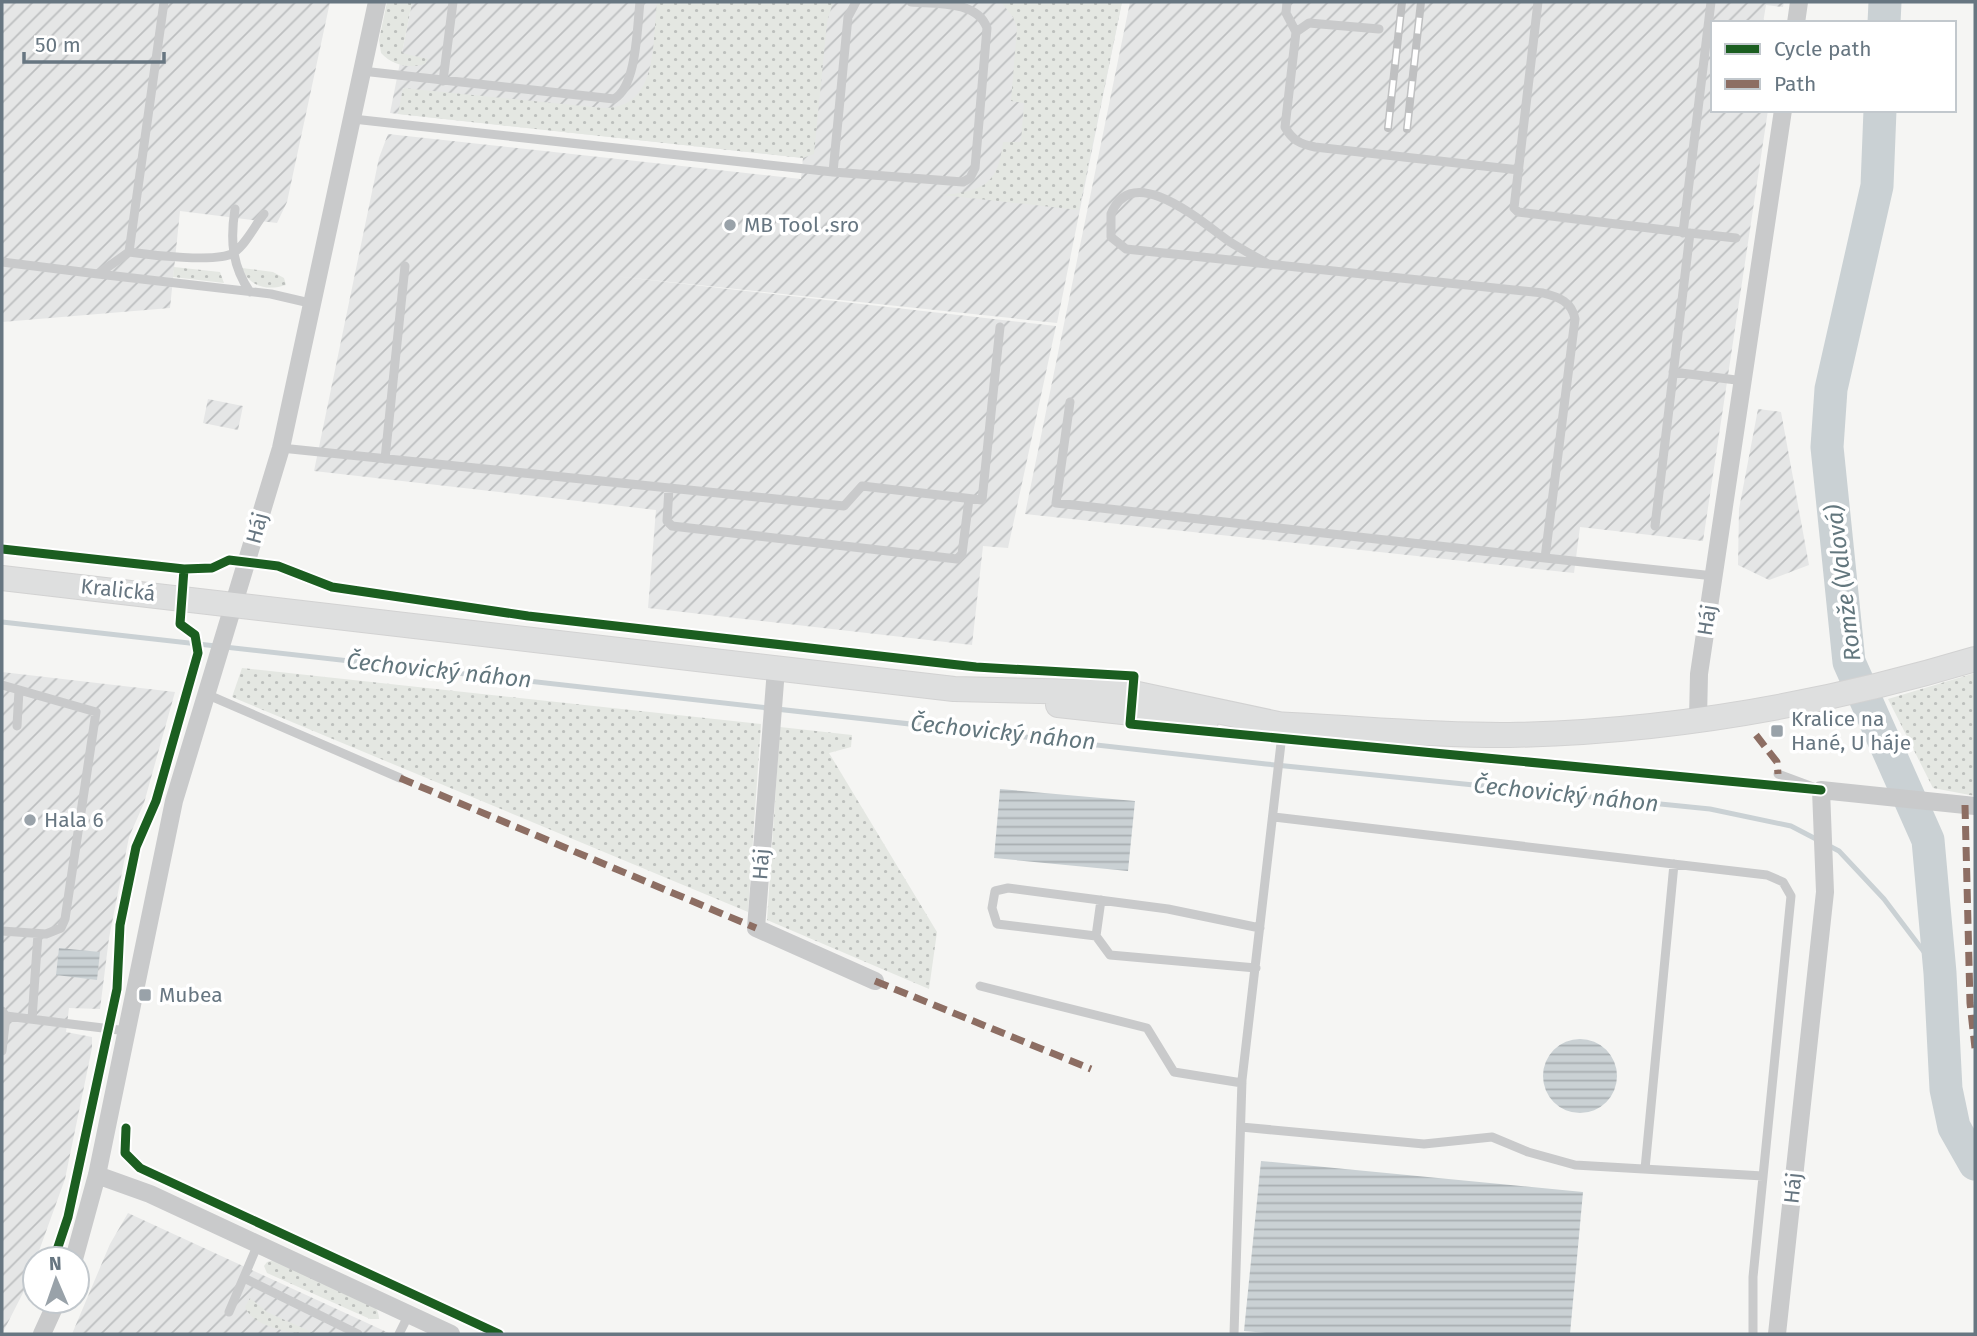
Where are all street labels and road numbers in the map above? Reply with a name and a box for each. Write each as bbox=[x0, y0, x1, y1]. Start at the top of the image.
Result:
street label: Háj bbox=[240, 509, 274, 547]
street label: Kralická bbox=[79, 573, 157, 607]
street label: Háj bbox=[1692, 602, 1722, 638]
street label: Háj bbox=[747, 847, 775, 881]
street label: Háj bbox=[1778, 1171, 1808, 1205]

